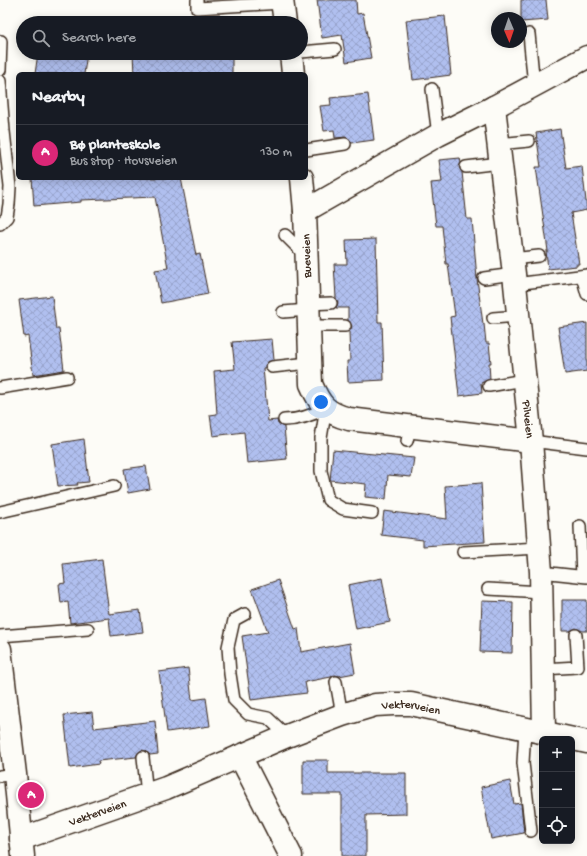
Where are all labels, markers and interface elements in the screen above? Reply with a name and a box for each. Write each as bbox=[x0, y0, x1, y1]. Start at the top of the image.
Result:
north arrow bbox=[491, 12, 527, 48]
search box bbox=[16, 16, 308, 60]
icon: search bbox=[30, 27, 52, 49]
text: Search here bbox=[62, 29, 136, 47]
text: Nearby bbox=[32, 88, 85, 108]
text: Bø planteskole bbox=[70, 136, 160, 154]
text: A bbox=[41, 145, 49, 160]
text: 130 m bbox=[260, 145, 292, 160]
text: Bus stop · Hovsveien bbox=[70, 154, 177, 169]
street label: Bueveien bbox=[300, 233, 316, 279]
your location bbox=[311, 392, 331, 412]
street label: Pilveien bbox=[518, 399, 536, 439]
street label: Vekterveien bbox=[380, 699, 442, 719]
map controls bbox=[539, 736, 575, 844]
button: + bbox=[539, 736, 575, 772]
button: − bbox=[539, 772, 575, 808]
pin: A bbox=[18, 780, 44, 810]
street label: Vekterveien bbox=[67, 797, 129, 831]
button: locate bbox=[539, 808, 575, 844]

